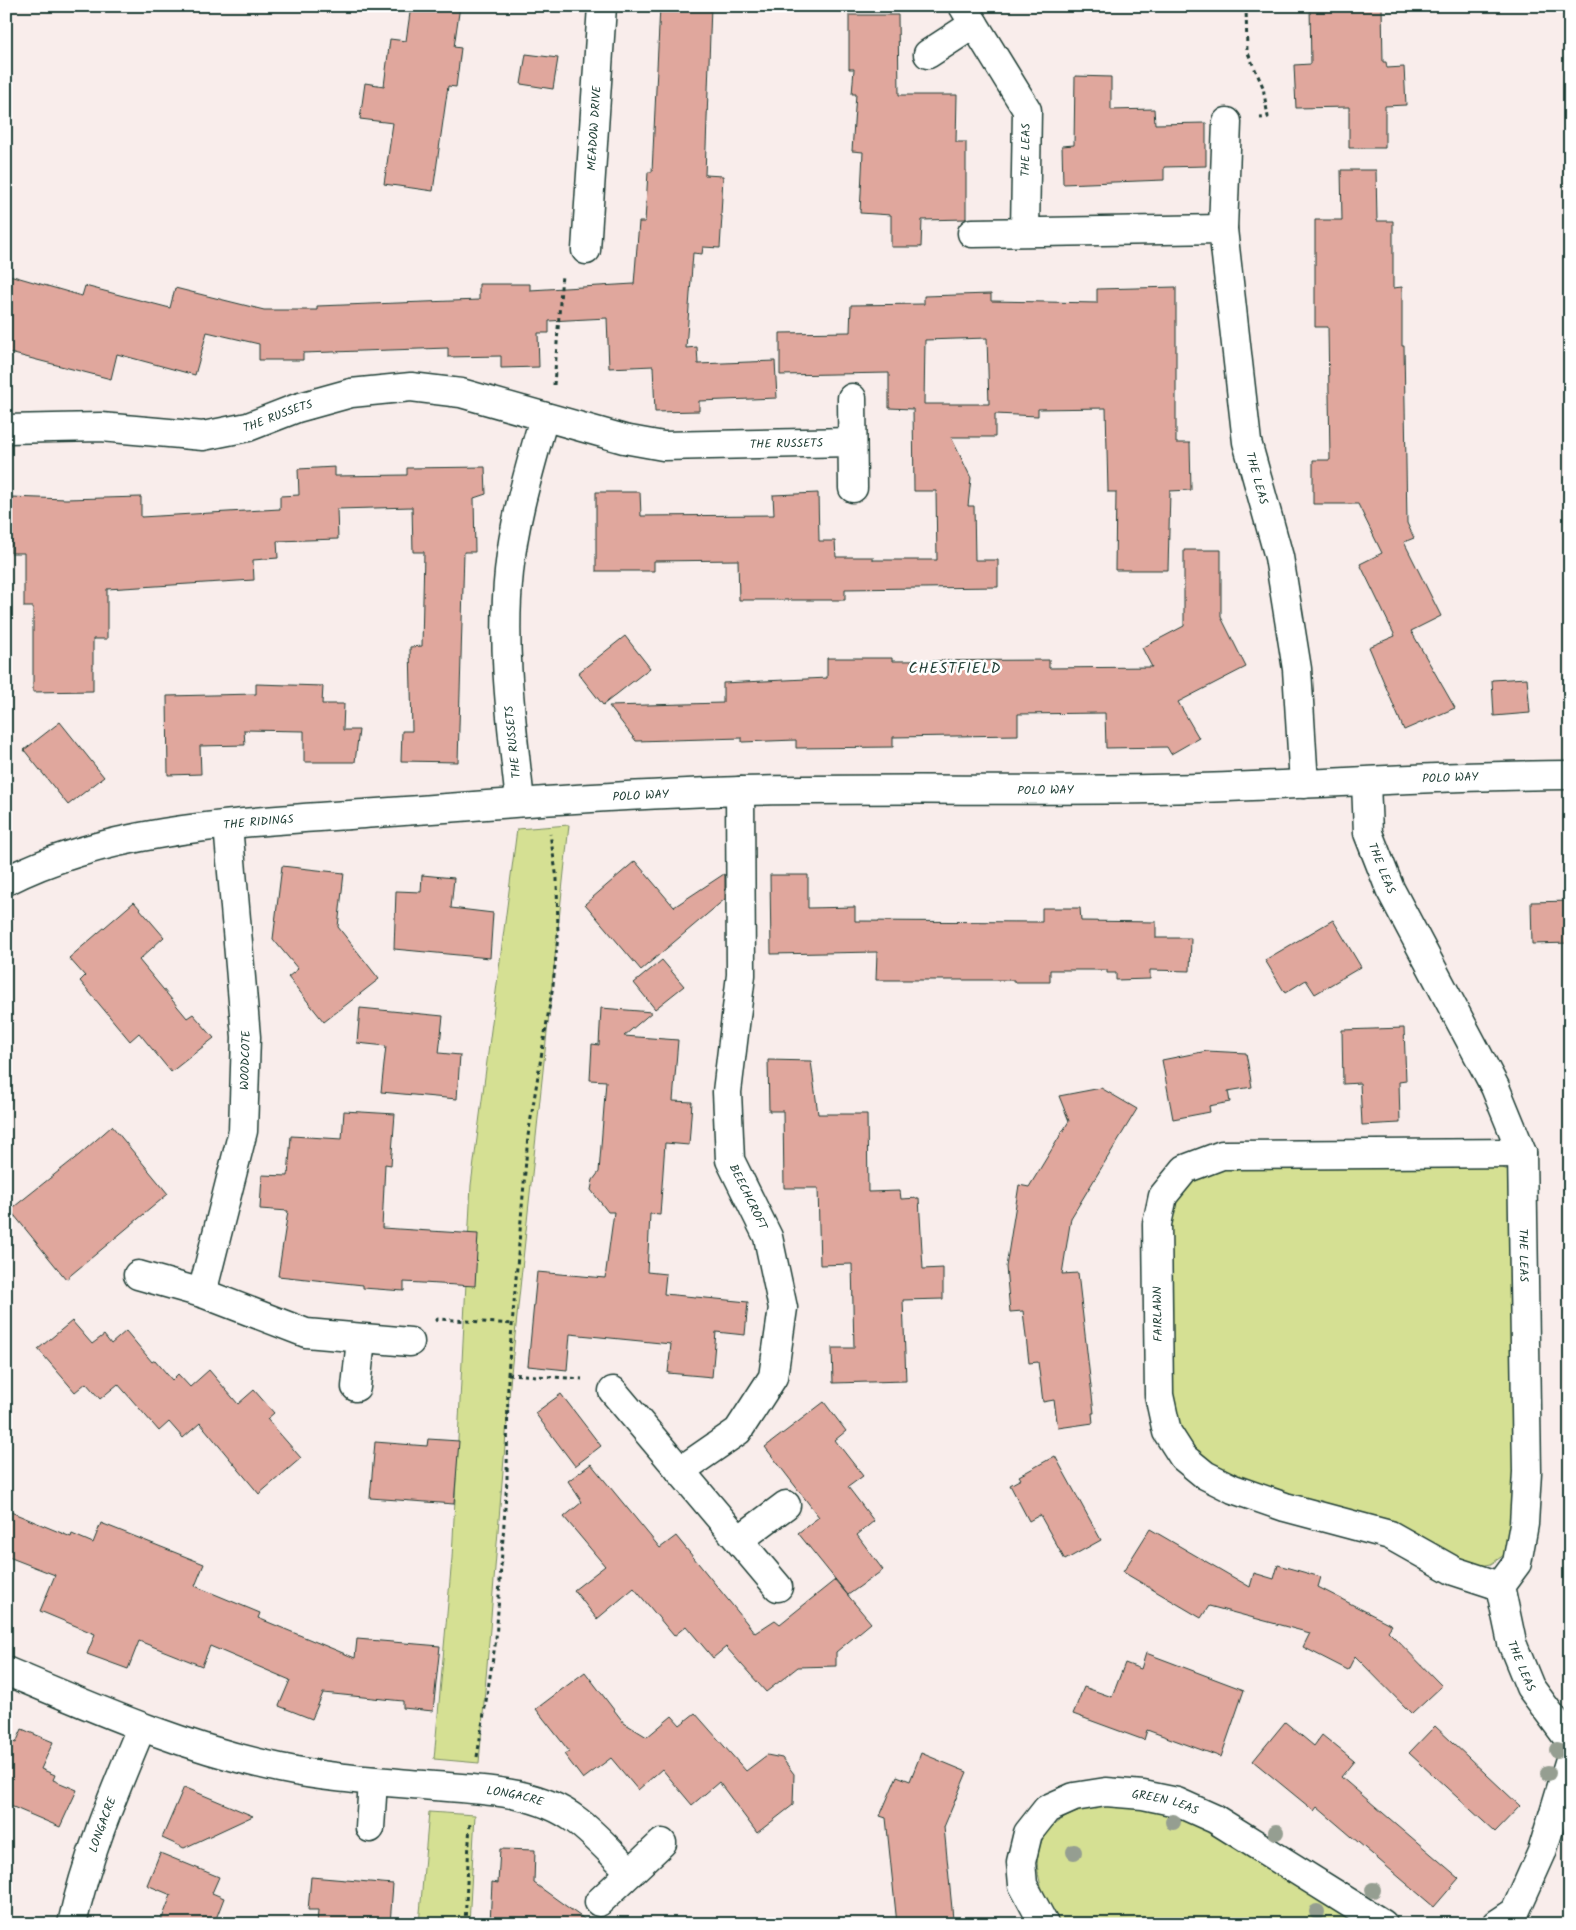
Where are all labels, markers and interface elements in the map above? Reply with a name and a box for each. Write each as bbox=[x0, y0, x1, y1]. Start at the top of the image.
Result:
street label: MEADOW DRIVE bbox=[582, 84, 606, 171]
street label: THE LEAS bbox=[1016, 122, 1036, 177]
street label: THE RUSSETS bbox=[241, 394, 315, 437]
street label: THE RUSSETS bbox=[750, 433, 824, 454]
street label: THE LEAS bbox=[1241, 450, 1274, 507]
district label: CHESTFIELD bbox=[909, 657, 1001, 681]
street label: THE RUSSETS bbox=[500, 704, 526, 779]
street label: POLO WAY bbox=[1422, 767, 1480, 788]
street label: POLO WAY bbox=[1017, 780, 1075, 799]
street label: POLO WAY bbox=[612, 784, 670, 806]
street label: THE RIDINGS bbox=[222, 809, 295, 834]
street label: THE LEAS bbox=[1363, 840, 1401, 898]
street label: WOODCOTE bbox=[235, 1028, 256, 1090]
street label: BEECHCROFT bbox=[724, 1161, 773, 1235]
street label: THE LEAS bbox=[1514, 1228, 1534, 1283]
street label: FAIRLAWN bbox=[1148, 1286, 1168, 1342]
street label: THE LEAS bbox=[1502, 1638, 1540, 1696]
street label: LONGACRE bbox=[485, 1781, 547, 1812]
street label: GREEN LEAS bbox=[1131, 1785, 1202, 1820]
street label: LONGACRE bbox=[83, 1793, 122, 1855]

